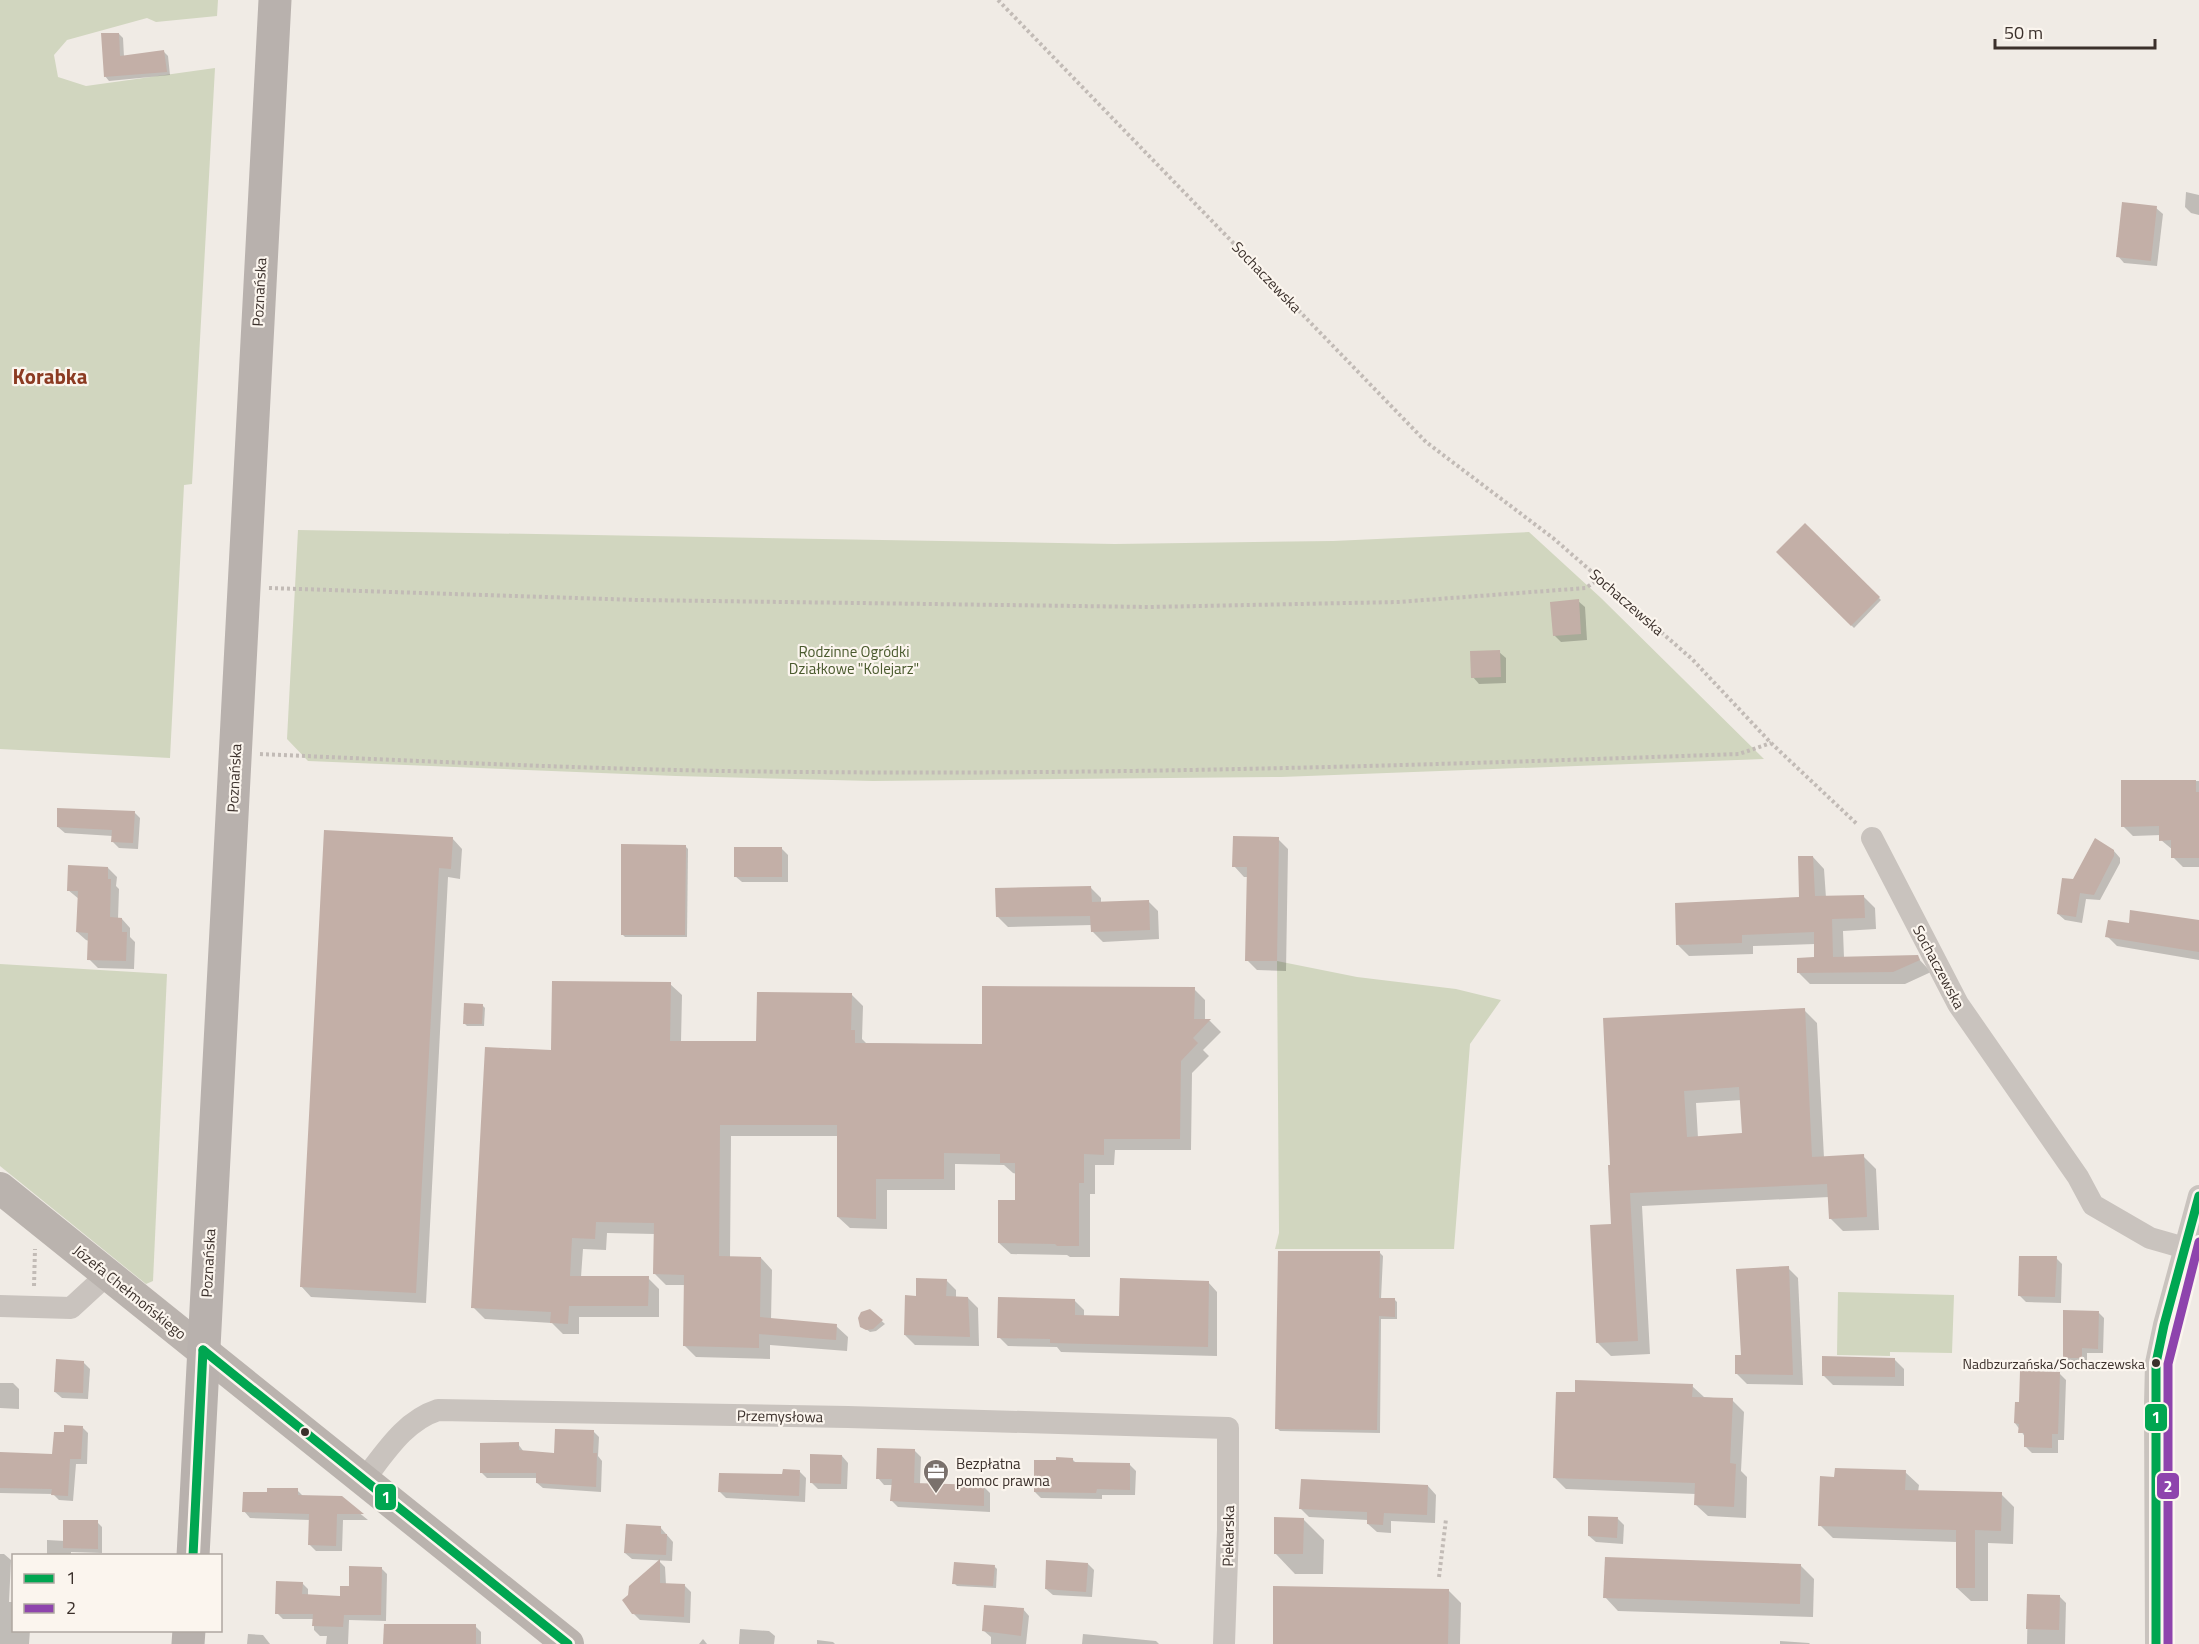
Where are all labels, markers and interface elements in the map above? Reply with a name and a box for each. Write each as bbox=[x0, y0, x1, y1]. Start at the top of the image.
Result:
scale bar bbox=[1995, 12, 2156, 50]
text: 50 m bbox=[2004, 19, 2043, 46]
street label: Sochaczewska bbox=[1227, 236, 1308, 318]
street label: Poznańska bbox=[246, 257, 272, 327]
district label: Korabka bbox=[13, 360, 88, 392]
street label: Sochaczewska bbox=[1585, 563, 1670, 641]
park label: Rodzinne Ogródki Działkowe "Kolejarz" bbox=[789, 640, 919, 680]
street label: Poznańska bbox=[221, 743, 247, 813]
street label: Sochaczewska bbox=[1907, 921, 1971, 1013]
street label: Poznańska bbox=[195, 1228, 221, 1298]
street label: Józefa Chełmońskiego bbox=[68, 1239, 192, 1345]
place label: Nadbzurzańska/Sochaczewska bbox=[1962, 1353, 2145, 1374]
marker: Nadbzurzańska/Sochaczewska bbox=[2150, 1357, 2162, 1369]
line badge: 1 bbox=[2144, 1403, 2168, 1432]
street label: Przemysłowa bbox=[737, 1404, 824, 1428]
text: 1 bbox=[2152, 1405, 2160, 1429]
unlabelled marker bbox=[299, 1426, 311, 1438]
place label: Bezpłatna pomoc prawna bbox=[956, 1452, 1050, 1492]
office icon: Bezpłatna pomoc prawna bbox=[921, 1457, 951, 1495]
line badge: 2 bbox=[2156, 1472, 2180, 1500]
text: 2 bbox=[2164, 1474, 2172, 1498]
line badge: 1 bbox=[374, 1483, 397, 1511]
text: 1 bbox=[382, 1485, 390, 1509]
street label: Piekarska bbox=[1216, 1505, 1240, 1567]
legend bbox=[12, 1554, 222, 1632]
text: 1 bbox=[66, 1564, 76, 1591]
text: 2 bbox=[66, 1594, 76, 1621]

